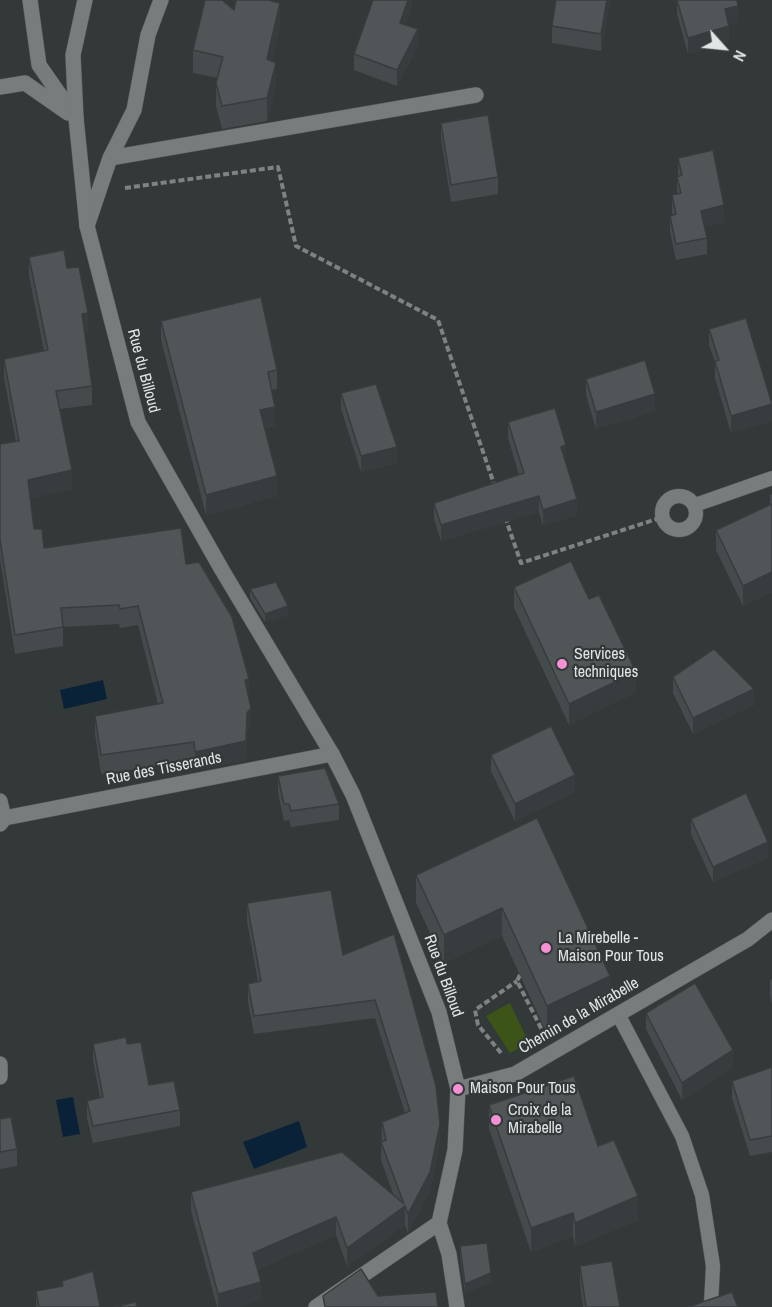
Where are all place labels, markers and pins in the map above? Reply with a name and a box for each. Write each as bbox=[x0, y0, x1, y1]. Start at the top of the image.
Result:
place label: Services techniques bbox=[574, 645, 638, 683]
marker: Services techniques bbox=[555, 657, 569, 671]
place label: La Mirebelle - Maison Pour Tous bbox=[558, 929, 664, 967]
marker: La Mirebelle - Maison Pour Tous bbox=[539, 941, 553, 955]
place label: Maison Pour Tous bbox=[470, 1079, 576, 1099]
marker: Maison Pour Tous bbox=[451, 1082, 465, 1096]
place label: Croix de la Mirabelle bbox=[508, 1101, 571, 1139]
marker: Croix de la Mirabelle bbox=[489, 1113, 503, 1127]

